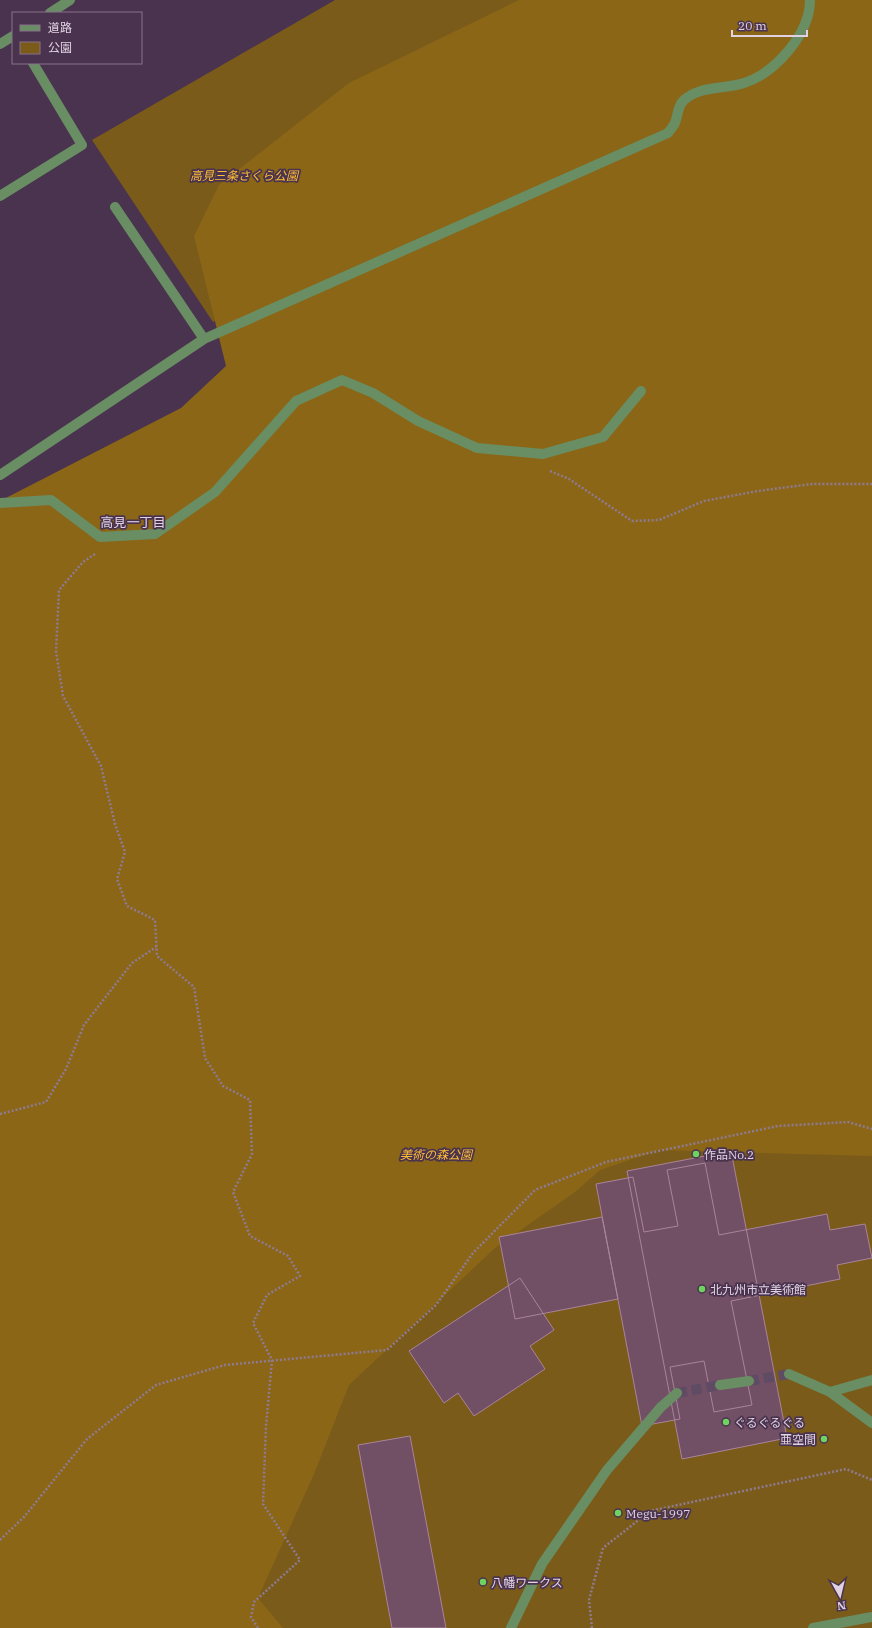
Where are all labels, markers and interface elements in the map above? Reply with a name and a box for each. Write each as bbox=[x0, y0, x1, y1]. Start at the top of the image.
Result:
legend bbox=[12, 12, 142, 64]
scale bar bbox=[732, 12, 807, 38]
text: 20 m bbox=[738, 18, 767, 33]
text: 道路 bbox=[48, 20, 72, 35]
text: 公園 bbox=[48, 40, 72, 55]
park label: 高見三条さくら公園 bbox=[190, 168, 300, 183]
district label: 高見一丁目 bbox=[100, 514, 166, 531]
park label: 美術の森公園 bbox=[400, 1147, 474, 1162]
place label: 作品No.2 bbox=[704, 1147, 754, 1162]
marker: 作品No.2 bbox=[691, 1149, 701, 1159]
place label: 北九州市立美術館 bbox=[710, 1282, 806, 1297]
marker: 北九州市立美術館 bbox=[697, 1284, 707, 1294]
place label: ぐるぐるぐる bbox=[734, 1415, 805, 1430]
marker: ぐるぐるぐる bbox=[721, 1417, 731, 1427]
place label: 亜空間 bbox=[780, 1432, 816, 1447]
marker: 亜空間 bbox=[819, 1434, 829, 1444]
place label: Megu-1997 bbox=[626, 1506, 690, 1521]
marker: Megu-1997 bbox=[613, 1508, 623, 1518]
place label: 八幡ワークス bbox=[491, 1575, 563, 1590]
north arrow bbox=[820, 1576, 860, 1616]
marker: 八幡ワークス bbox=[478, 1577, 488, 1587]
text: N bbox=[836, 1598, 847, 1613]

